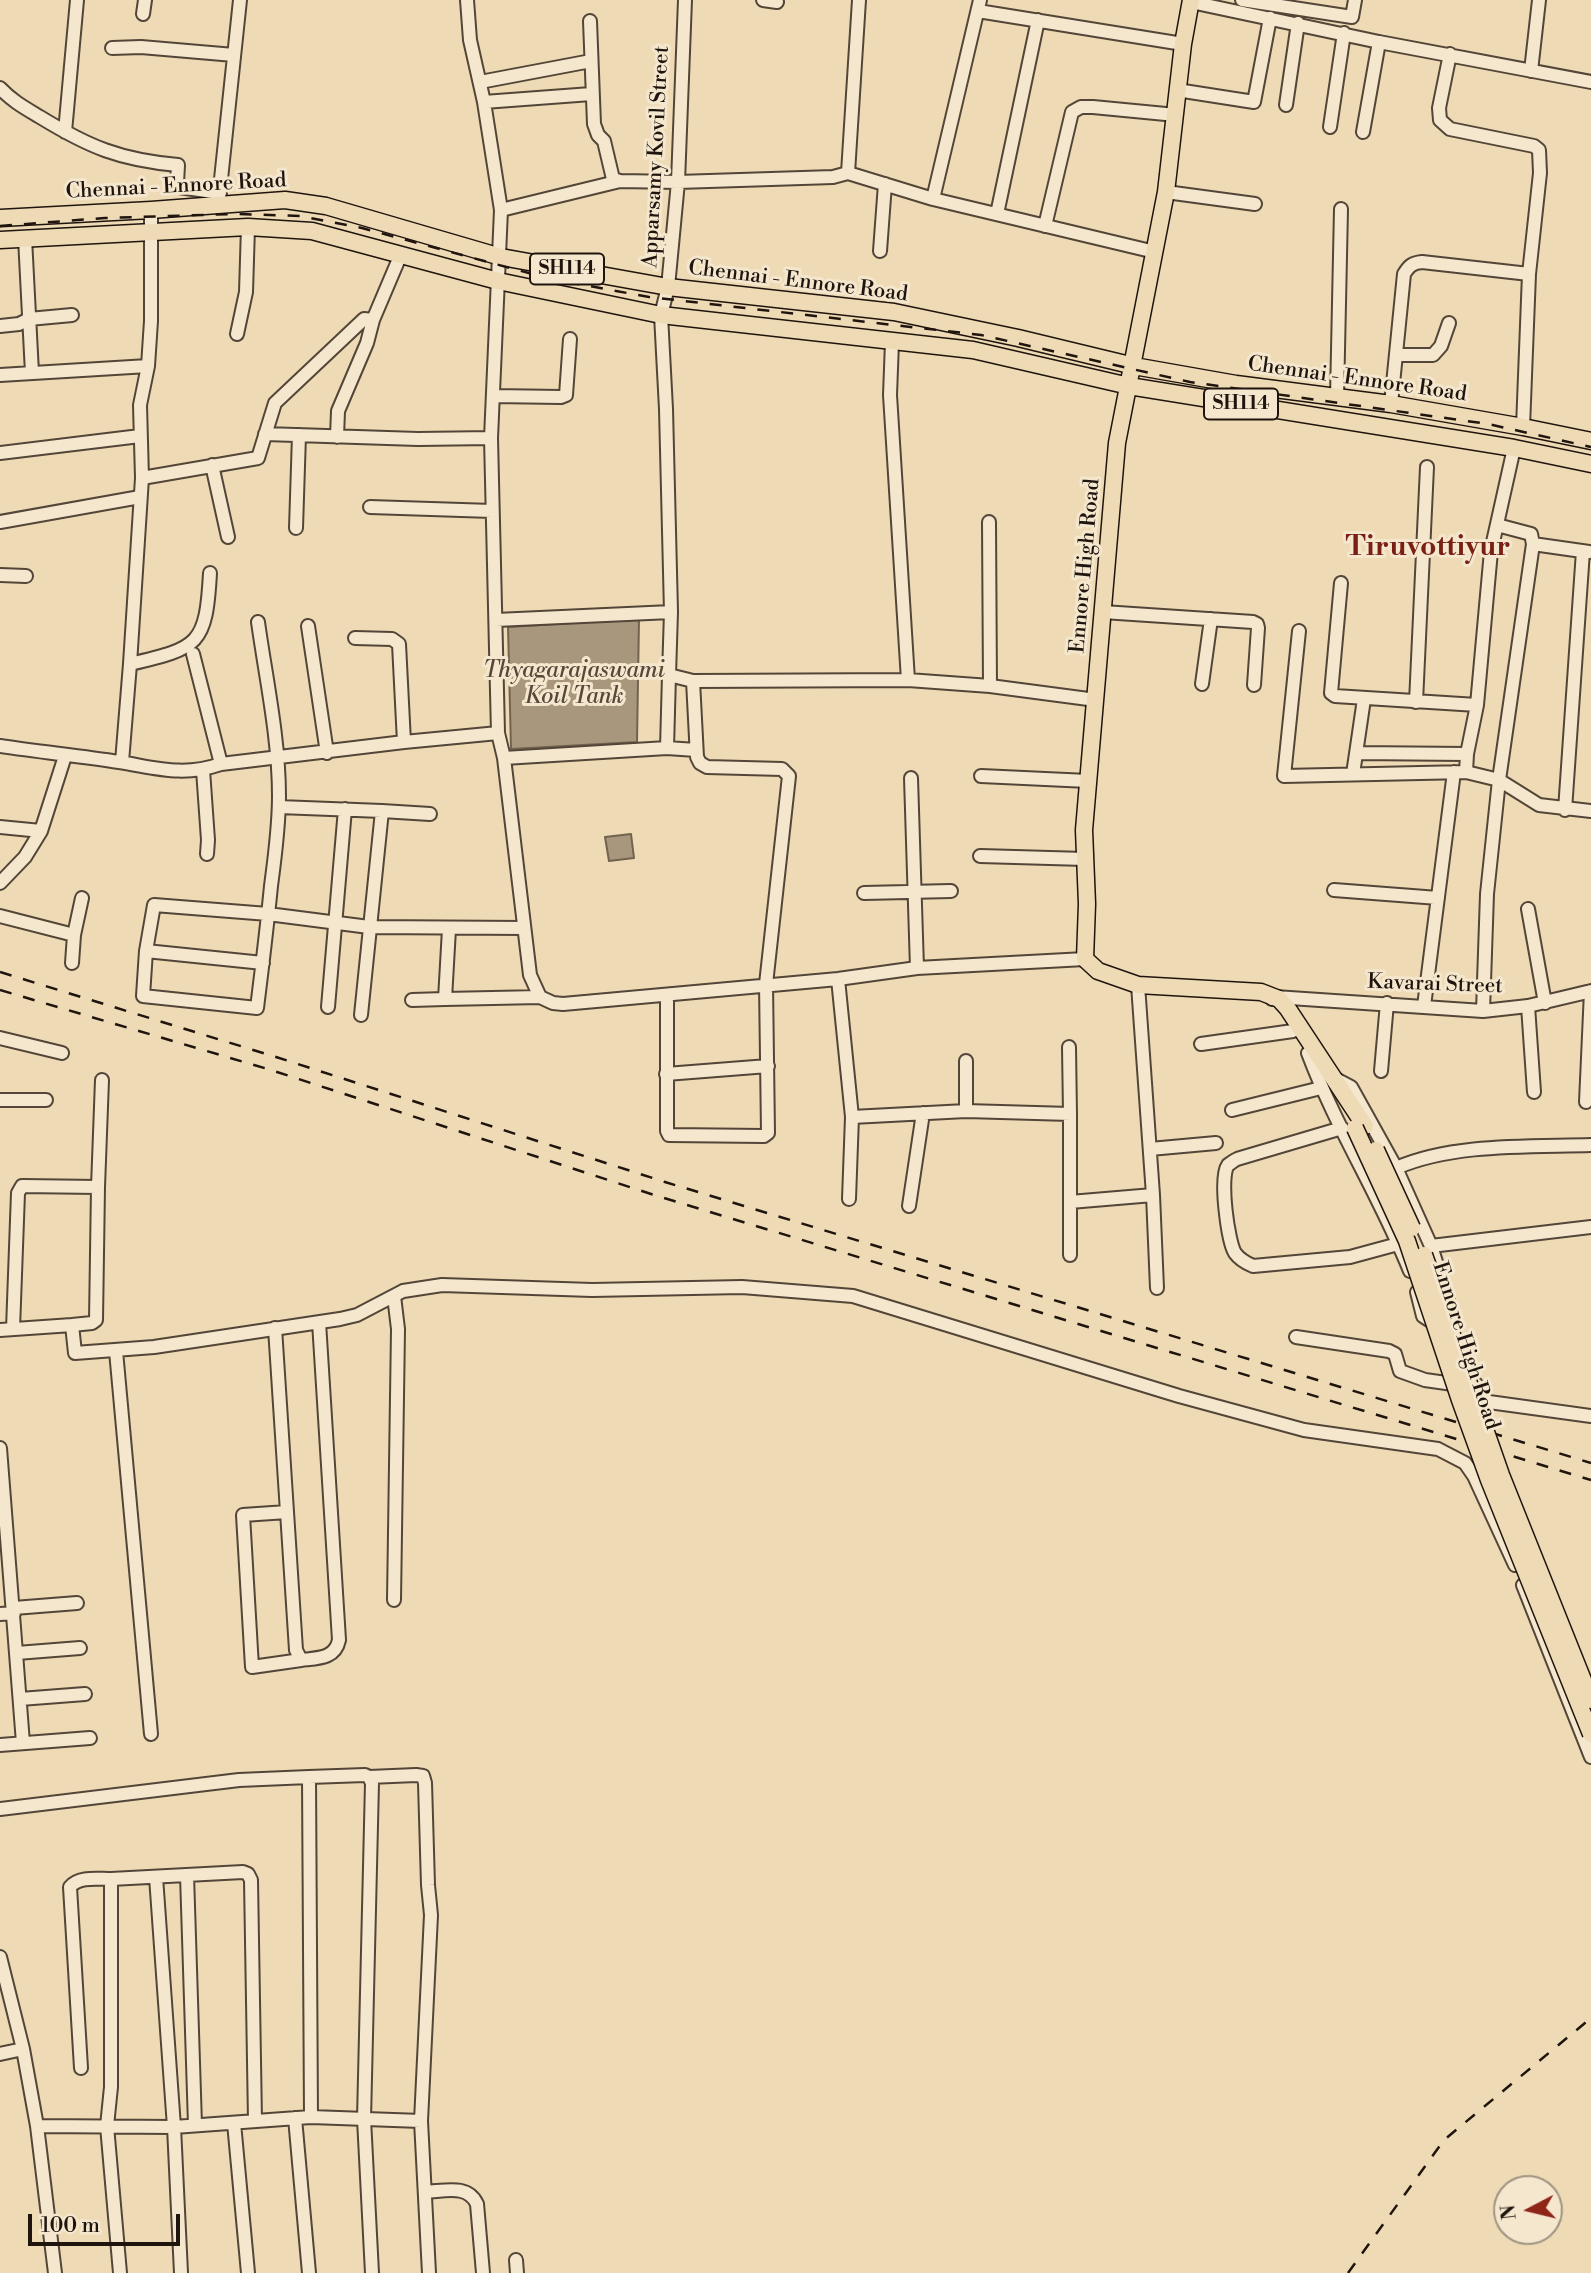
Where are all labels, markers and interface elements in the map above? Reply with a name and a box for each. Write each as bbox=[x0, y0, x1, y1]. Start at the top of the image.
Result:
street label: Apparsamy Kovil Street bbox=[639, 45, 675, 269]
street label: Chennai - Ennore Road bbox=[65, 169, 287, 205]
road number: SH114 bbox=[530, 254, 604, 284]
street label: Chennai - Ennore Road bbox=[687, 256, 909, 308]
street label: Chennai - Ennore Road bbox=[1246, 352, 1468, 408]
road number: SH114 bbox=[1204, 388, 1278, 420]
street label: Ennore High Road bbox=[1066, 478, 1106, 654]
district label: Tiruvottiyur bbox=[1345, 531, 1511, 565]
water label: Thyagarajaswami Koil Tank bbox=[483, 657, 665, 711]
street label: Kavarai Street bbox=[1367, 970, 1503, 1000]
street label: Ennore High Road bbox=[1426, 1259, 1504, 1433]
north arrow bbox=[1493, 2175, 1563, 2245]
scale bar bbox=[32, 2200, 184, 2244]
text: N bbox=[1496, 2203, 1522, 2221]
text: 100 m bbox=[41, 2213, 100, 2239]

